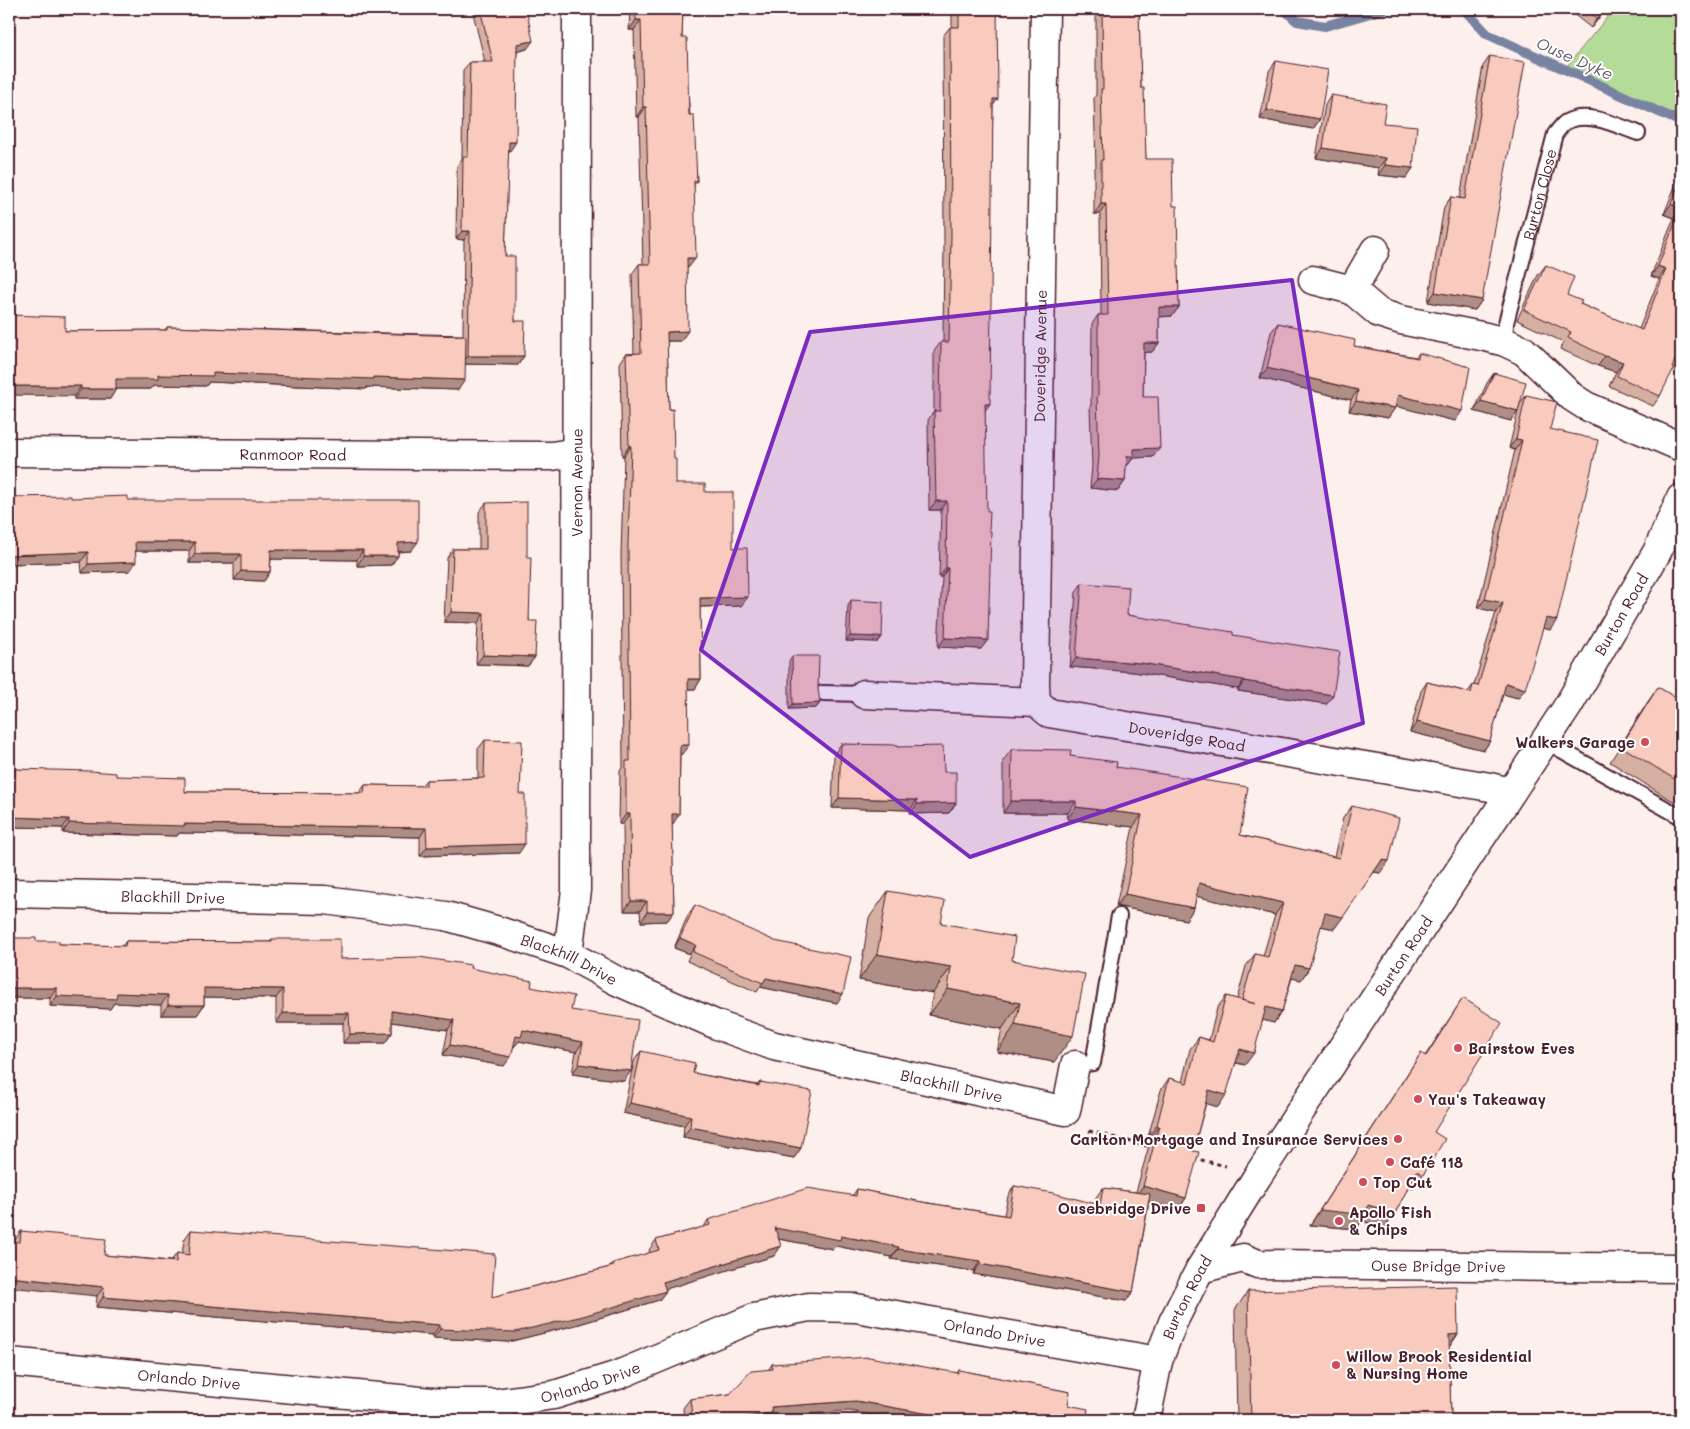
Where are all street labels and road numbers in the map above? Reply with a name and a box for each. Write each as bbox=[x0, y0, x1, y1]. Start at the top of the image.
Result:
street label: Burton Close bbox=[1518, 146, 1561, 242]
street label: Doveridge Avenue bbox=[1029, 289, 1051, 423]
street label: Vernon Avenue bbox=[566, 428, 587, 537]
street label: Ranmoor Road bbox=[240, 444, 346, 464]
street label: Burton Road bbox=[1590, 570, 1652, 659]
street label: Doveridge Road bbox=[1127, 716, 1247, 756]
street label: Blackhill Drive bbox=[121, 885, 225, 908]
street label: Burton Road bbox=[1370, 912, 1437, 999]
street label: Blackhill Drive bbox=[518, 929, 621, 989]
street label: Blackhill Drive bbox=[899, 1064, 1005, 1107]
street label: Burton Road bbox=[1157, 1252, 1216, 1342]
street label: Ouse Bridge Drive bbox=[1371, 1255, 1506, 1276]
street label: Orlando Drive bbox=[942, 1314, 1048, 1351]
street label: Orlando Drive bbox=[539, 1357, 643, 1407]
street label: Orlando Drive bbox=[137, 1364, 242, 1394]

